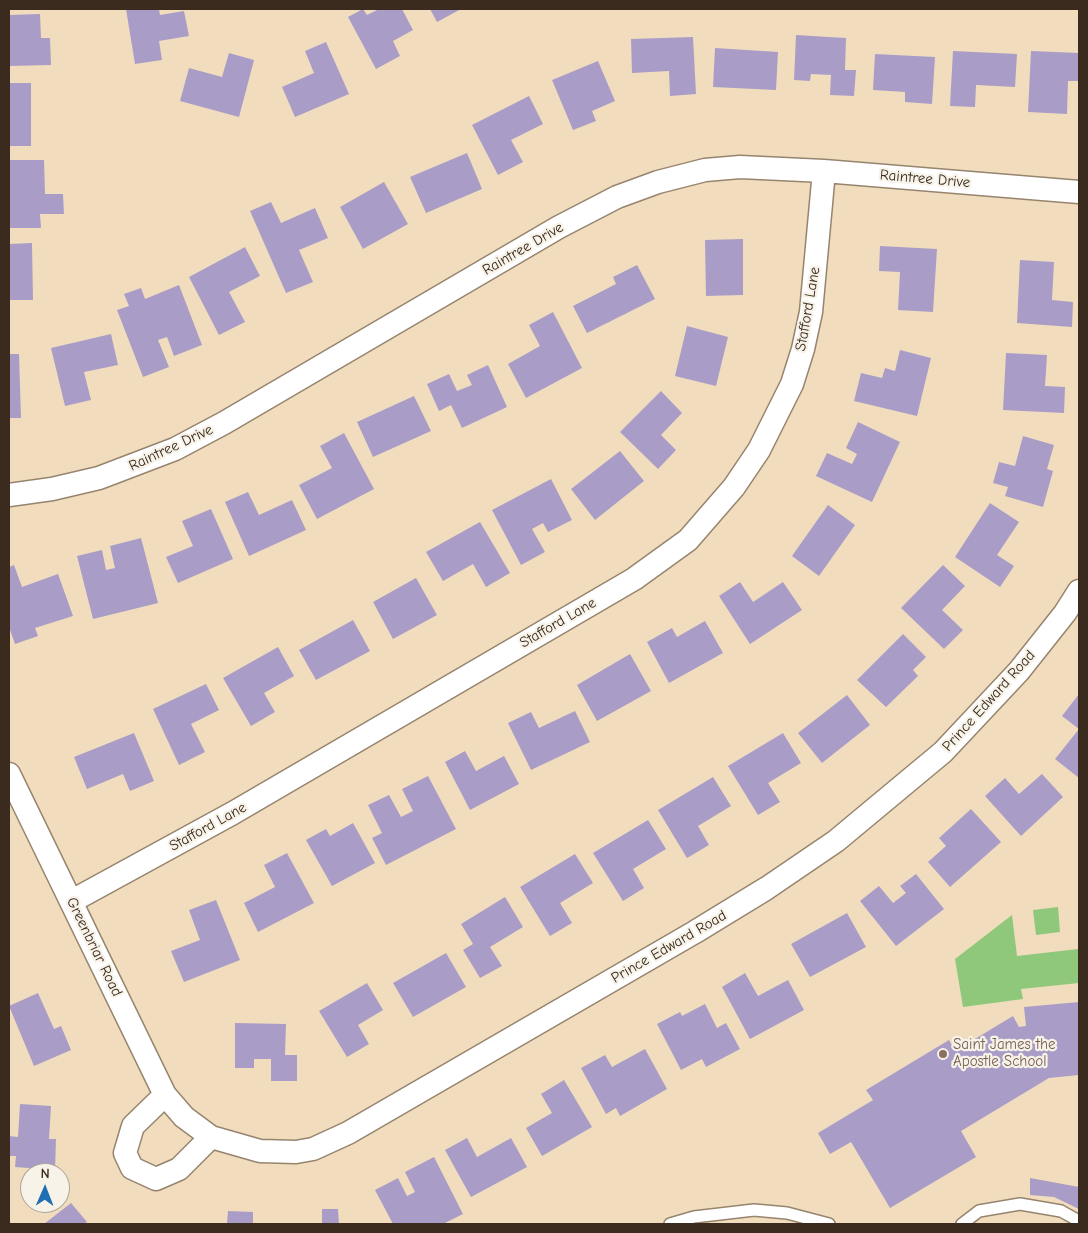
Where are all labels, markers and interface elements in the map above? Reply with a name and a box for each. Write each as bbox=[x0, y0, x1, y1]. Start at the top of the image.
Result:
street label: Raintree Drive bbox=[879, 166, 971, 192]
street label: Raintree Drive bbox=[479, 219, 567, 279]
street label: Stafford Lane bbox=[792, 265, 824, 353]
street label: Raintree Drive bbox=[126, 421, 216, 475]
street label: Stafford Lane bbox=[517, 594, 599, 652]
street label: Prince Edward Road bbox=[939, 647, 1039, 755]
street label: Stafford Lane bbox=[166, 798, 250, 856]
street label: Greenbriar Road bbox=[62, 894, 126, 1000]
street label: Prince Edward Road bbox=[608, 907, 730, 987]
place label: Saint James the Apostle School bbox=[953, 1036, 1056, 1071]
marker: Saint James the Apostle School bbox=[937, 1048, 949, 1060]
north arrow bbox=[20, 1163, 70, 1213]
text: N bbox=[41, 1165, 50, 1182]

